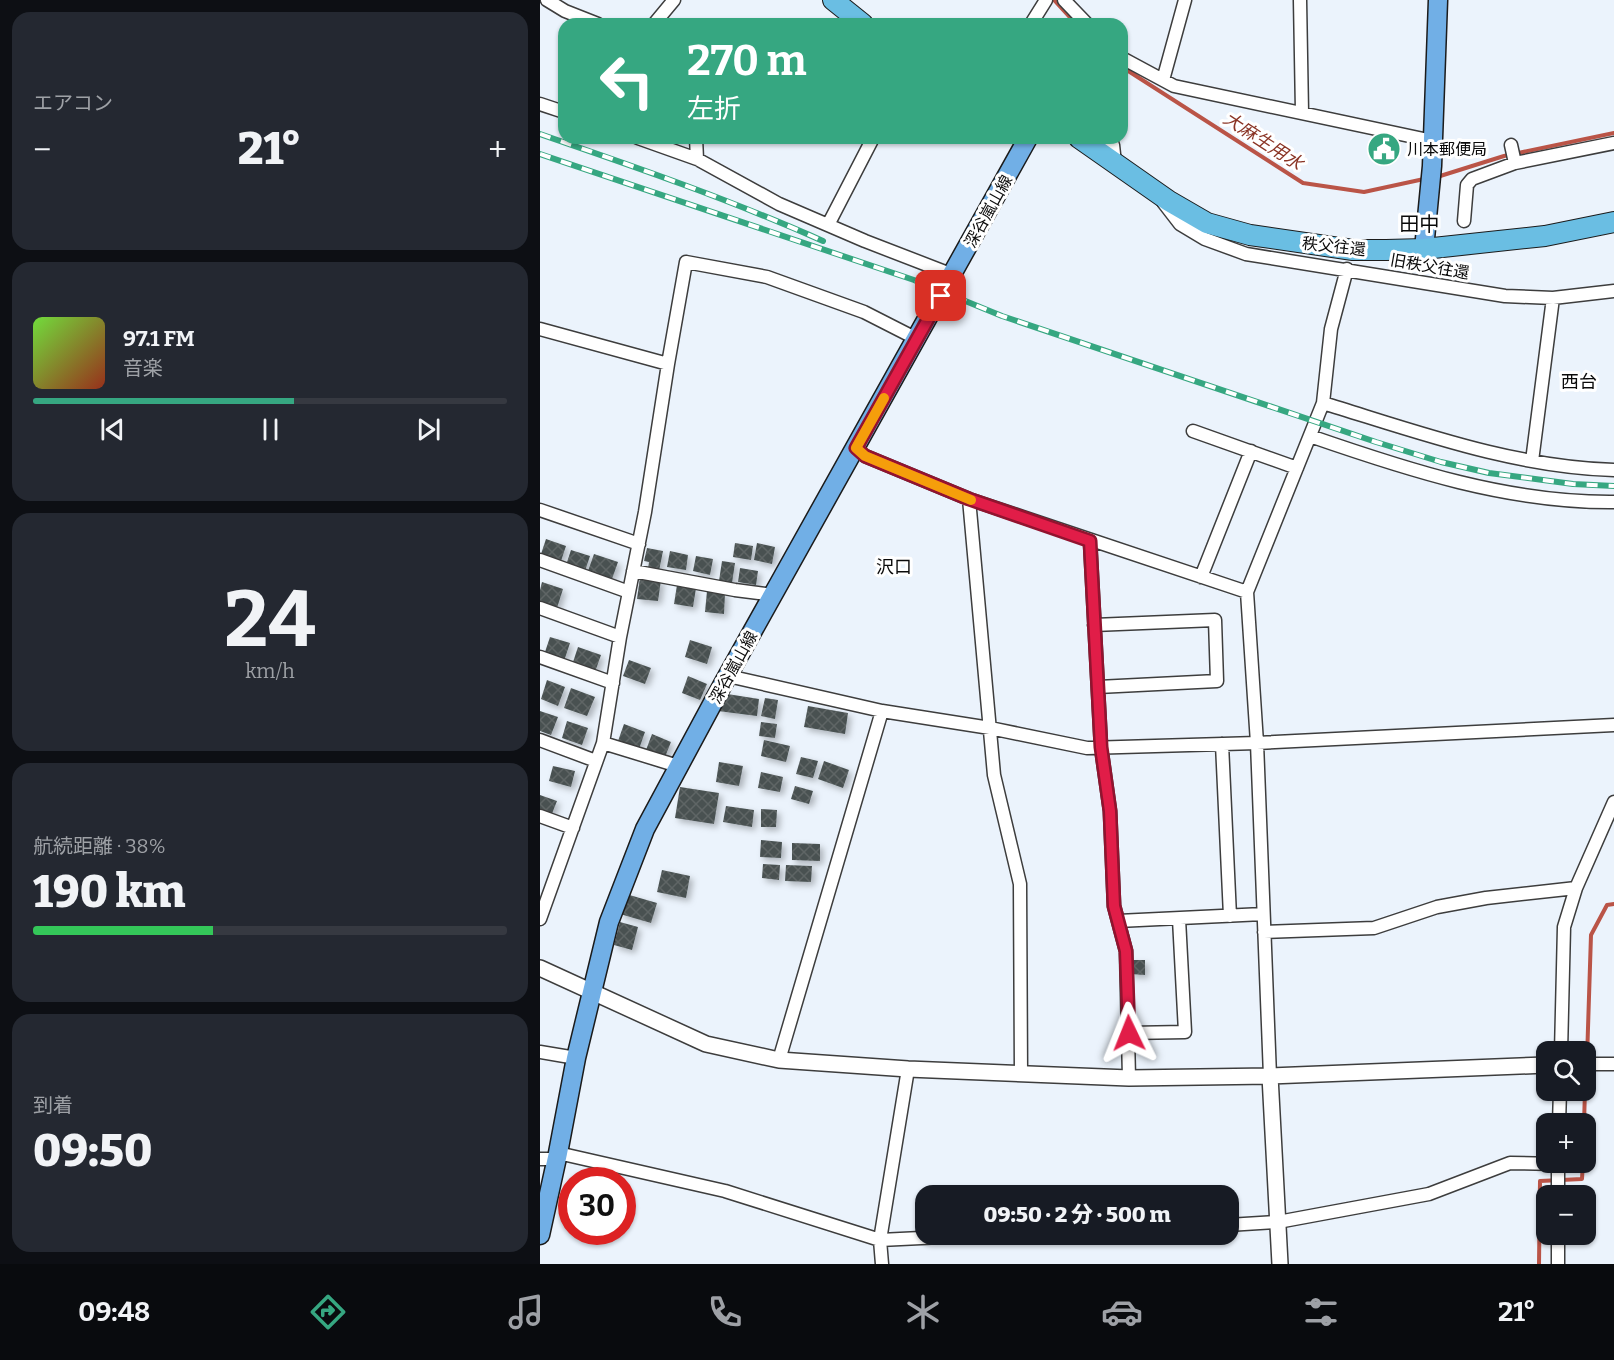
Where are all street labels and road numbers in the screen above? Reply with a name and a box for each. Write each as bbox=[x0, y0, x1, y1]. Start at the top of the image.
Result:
street label: 深谷嵐山線 bbox=[961, 172, 1016, 251]
street label: 秩父往還 bbox=[1301, 234, 1367, 259]
street label: 旧秩父往還 bbox=[1389, 250, 1471, 283]
street label: 深谷嵐山線 bbox=[706, 628, 761, 707]

